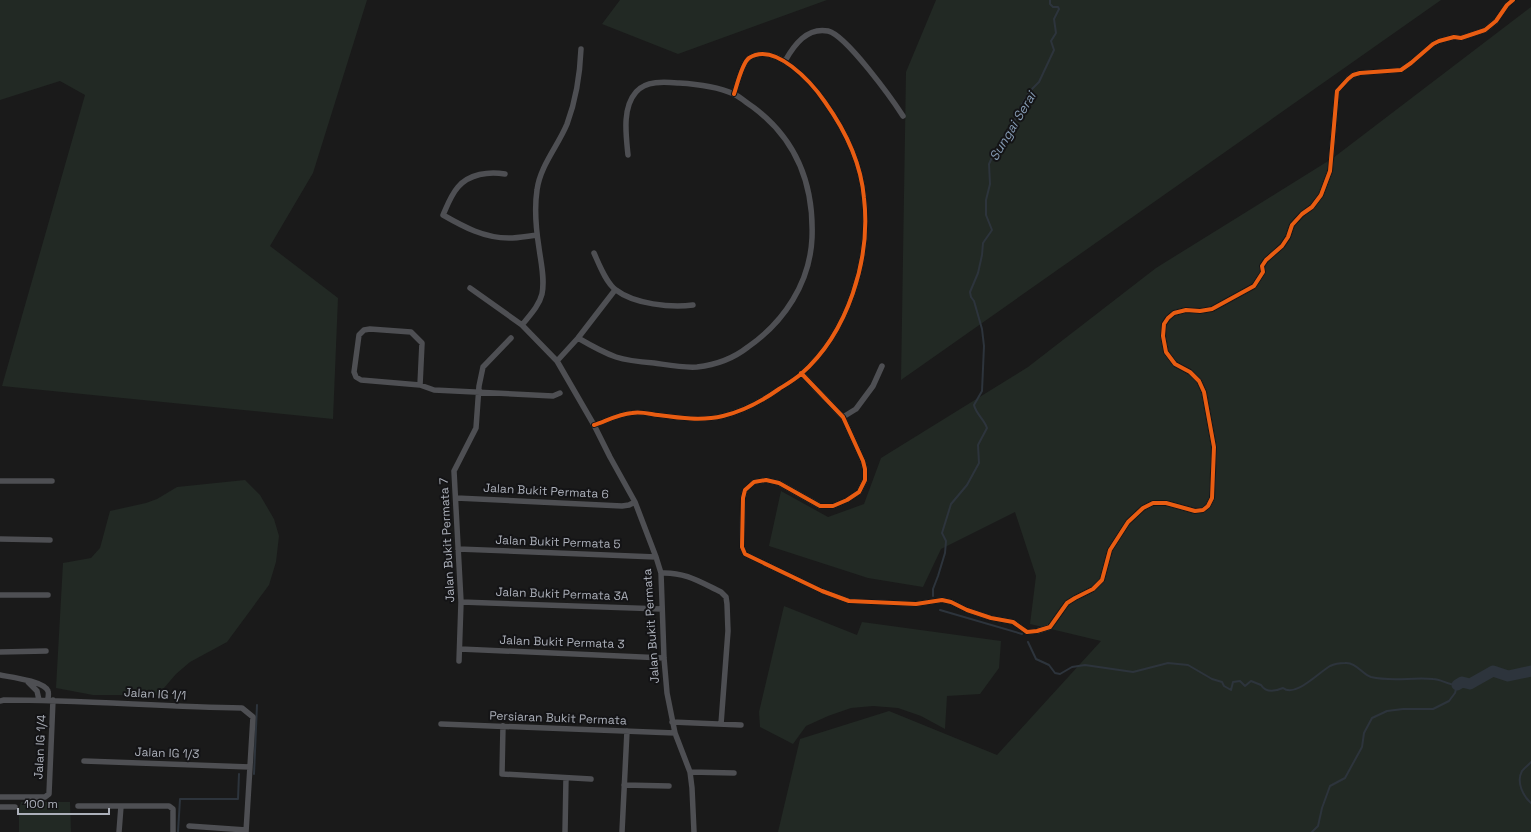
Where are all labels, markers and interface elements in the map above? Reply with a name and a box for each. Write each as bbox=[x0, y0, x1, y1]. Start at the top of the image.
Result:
water label: Sungai Serai bbox=[985, 87, 1041, 164]
street label: Jalan Bukit Permata 7 bbox=[436, 477, 458, 603]
street label: Jalan Bukit Permata 6 bbox=[483, 480, 609, 502]
street label: Jalan Bukit Permata 5 bbox=[495, 532, 621, 552]
street label: Jalan Bukit Permata bbox=[639, 568, 663, 684]
street label: Jalan Bukit Permata 3A bbox=[495, 584, 629, 604]
street label: Jalan Bukit Permata 3 bbox=[499, 632, 625, 652]
street label: Jalan IG 1/1 bbox=[123, 684, 187, 704]
street label: Persiaran Bukit Permata bbox=[489, 708, 627, 728]
street label: Jalan IG 1/4 bbox=[30, 714, 50, 780]
street label: Jalan IG 1/3 bbox=[134, 744, 200, 762]
scale bar bbox=[18, 790, 109, 816]
text: 100 m bbox=[24, 796, 58, 812]

